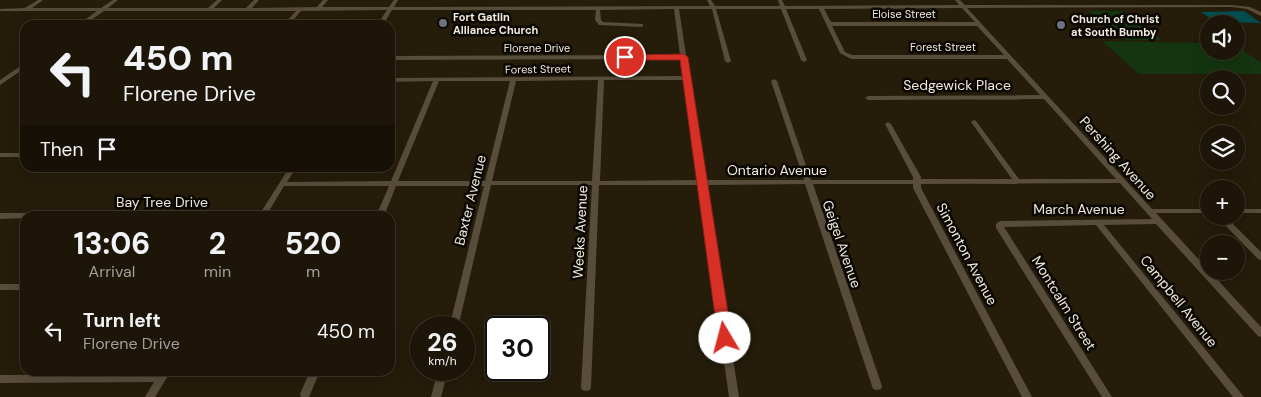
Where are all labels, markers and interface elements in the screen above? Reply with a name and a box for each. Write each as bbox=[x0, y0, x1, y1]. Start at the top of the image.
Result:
street label: Eloise Street bbox=[872, 7, 936, 21]
place label: Fort Gatlin Alliance Church bbox=[453, 10, 539, 37]
place label: Church of Christ at South Bumby bbox=[1071, 12, 1160, 39]
map controls bbox=[1200, 15, 1245, 280]
button: sound bbox=[1200, 15, 1245, 60]
marker: Fort Gatlin Alliance Church bbox=[437, 17, 449, 29]
marker: Church of Christ at South Bumby bbox=[1055, 19, 1067, 31]
text: 450 m bbox=[123, 35, 233, 81]
pin bbox=[604, 36, 646, 78]
icon: left bbox=[40, 40, 105, 105]
street label: Forest Street bbox=[910, 40, 976, 54]
street label: Florene Drive bbox=[504, 41, 570, 55]
icon: arrive bbox=[611, 43, 639, 71]
street label: Forest Street bbox=[505, 61, 571, 77]
button: search bbox=[1200, 70, 1245, 115]
street label: Sedgewick Place bbox=[903, 76, 1011, 94]
text: Florene Drive bbox=[123, 79, 256, 108]
street label: Pershing Avenue bbox=[1076, 112, 1160, 204]
button: layers bbox=[1200, 125, 1245, 170]
icon: arrive bbox=[93, 135, 121, 163]
text: Then bbox=[40, 137, 83, 162]
street label: Baxter Avenue bbox=[450, 153, 490, 247]
street label: Ontario Avenue bbox=[727, 161, 827, 179]
button: + bbox=[1200, 180, 1245, 225]
street label: Weeks Avenue bbox=[569, 185, 591, 279]
street label: Bay Tree Drive bbox=[116, 193, 208, 211]
street label: Geigel Avenue bbox=[819, 198, 865, 290]
street label: Simonton Avenue bbox=[932, 200, 1002, 308]
street label: March Avenue bbox=[1033, 200, 1125, 218]
text: 13:06 bbox=[74, 224, 150, 263]
text: 2 bbox=[209, 224, 226, 263]
text: 520 bbox=[285, 224, 341, 263]
button: − bbox=[1200, 235, 1245, 280]
street label: Campbell Avenue bbox=[1136, 251, 1222, 351]
street label: Montcalm Street bbox=[1028, 252, 1100, 354]
text: Arrival bbox=[89, 261, 135, 282]
text: min bbox=[204, 261, 231, 282]
text: m bbox=[306, 261, 320, 282]
text: Turn left bbox=[83, 308, 161, 333]
position arrow bbox=[698, 311, 750, 363]
speed limit sign: 30 bbox=[485, 316, 550, 381]
icon: left bbox=[40, 317, 68, 345]
text: 450 m bbox=[317, 319, 375, 344]
text: 26 bbox=[427, 326, 458, 359]
text: Florene Drive bbox=[83, 333, 180, 354]
text: km/h bbox=[428, 353, 457, 369]

